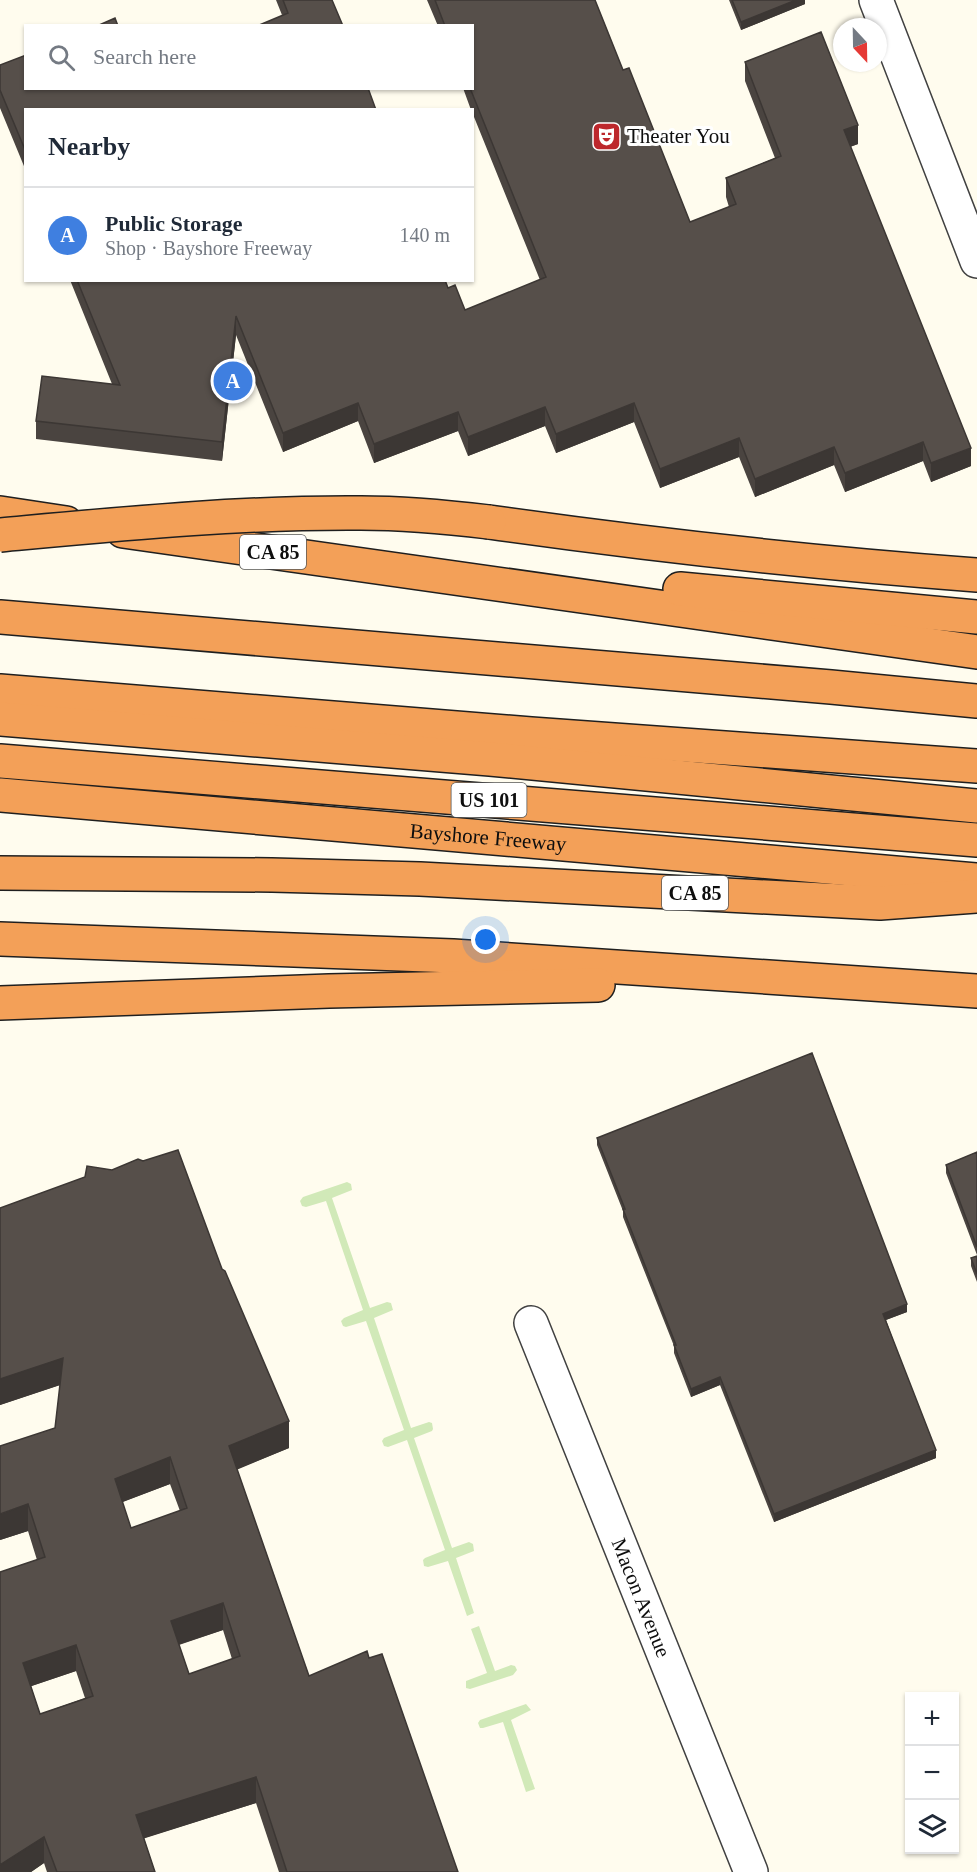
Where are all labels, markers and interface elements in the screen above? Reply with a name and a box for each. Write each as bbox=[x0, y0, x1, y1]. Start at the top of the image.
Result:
north arrow bbox=[833, 18, 887, 72]
search box bbox=[24, 24, 474, 90]
icon: search bbox=[45, 41, 78, 74]
text: Search here bbox=[93, 44, 196, 69]
theatre icon: Theater You bbox=[590, 120, 622, 152]
place label: Theater You bbox=[627, 124, 730, 148]
text: Nearby bbox=[48, 132, 130, 161]
text: Public Storage bbox=[105, 211, 243, 236]
text: A bbox=[60, 224, 75, 246]
text: 140 m bbox=[399, 224, 450, 246]
text: Shop · Bayshore Freeway bbox=[105, 237, 312, 259]
pin: A bbox=[214, 358, 252, 404]
road number: CA 85 bbox=[240, 535, 306, 569]
road number: US 101 bbox=[452, 783, 526, 817]
street label: Bayshore Freeway bbox=[409, 819, 568, 856]
road number: CA 85 bbox=[662, 876, 728, 910]
your location bbox=[471, 925, 500, 954]
street label: Macon Avenue bbox=[606, 1535, 676, 1661]
map controls bbox=[905, 1692, 959, 1854]
button: + bbox=[905, 1692, 959, 1746]
button: − bbox=[905, 1746, 959, 1800]
button: layers bbox=[905, 1800, 959, 1854]

